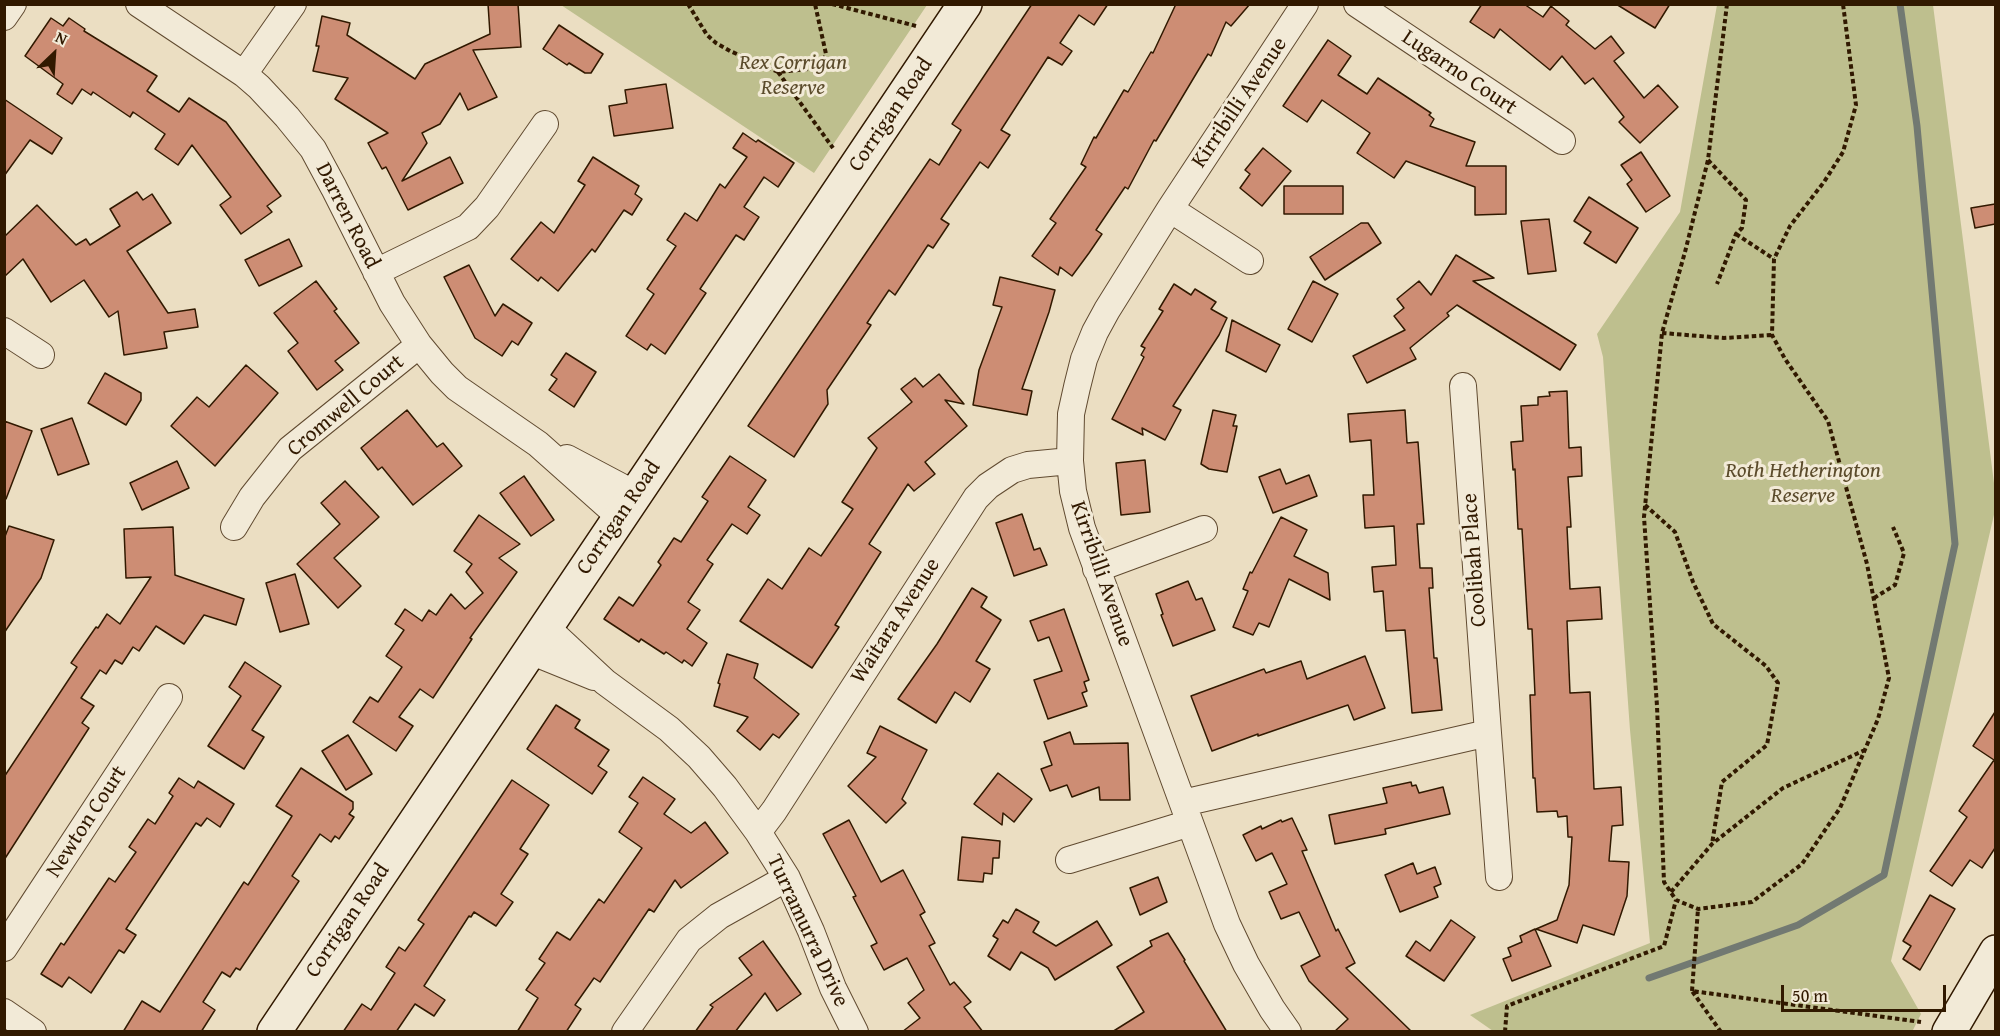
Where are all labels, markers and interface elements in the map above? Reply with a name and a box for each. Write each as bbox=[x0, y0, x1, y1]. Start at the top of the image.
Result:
north arrow bbox=[24, 24, 84, 84]
text: N bbox=[52, 25, 72, 51]
street label: Lugarno Court bbox=[1396, 25, 1522, 121]
street label: Kirribilli Avenue bbox=[1187, 33, 1293, 173]
park label: Rex Corrigan Reserve bbox=[739, 50, 847, 101]
street label: Corrigan Road bbox=[843, 53, 939, 177]
street label: Darren Road bbox=[309, 159, 385, 273]
street label: Cromwell Court bbox=[282, 349, 410, 463]
street label: Corrigan Road bbox=[571, 456, 667, 580]
park label: Roth Hetherington Reserve bbox=[1725, 458, 1881, 510]
street label: Coolibah Place bbox=[1457, 492, 1493, 628]
street label: Kirribilli Avenue bbox=[1064, 498, 1138, 650]
street label: Waitara Avenue bbox=[846, 553, 946, 689]
street label: Newton Court bbox=[41, 761, 133, 883]
street label: Turramurra Drive bbox=[760, 851, 854, 1011]
street label: Corrigan Road bbox=[300, 859, 396, 983]
scale bar bbox=[1784, 973, 1949, 1011]
text: 50 m bbox=[1792, 982, 1828, 1009]

